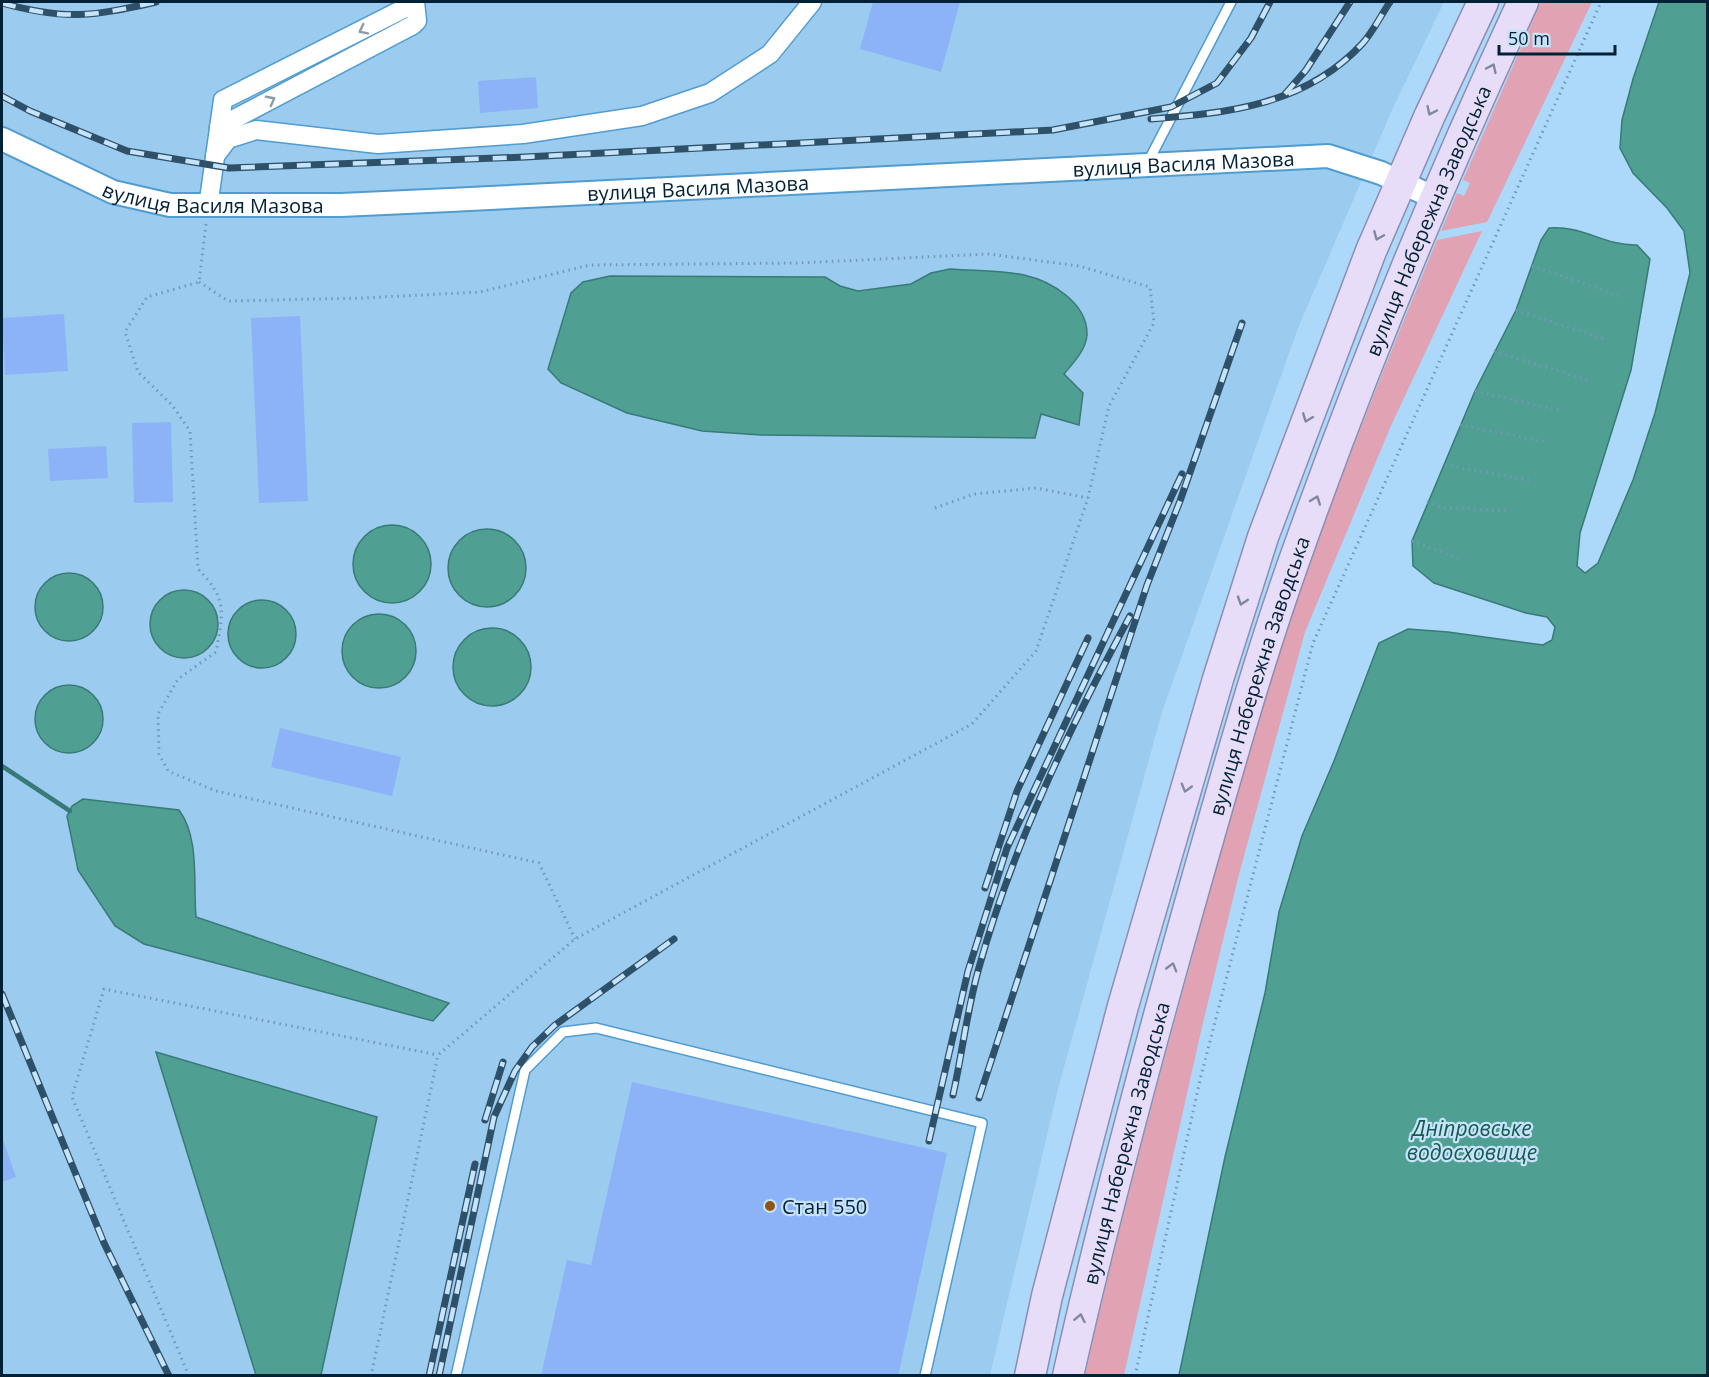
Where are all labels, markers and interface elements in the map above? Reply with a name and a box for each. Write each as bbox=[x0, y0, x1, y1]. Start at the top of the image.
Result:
scale bar bbox=[1499, 18, 1614, 56]
one-way arrow bbox=[358, 22, 369, 34]
text: 50 m bbox=[1508, 26, 1550, 50]
one-way arrow bbox=[1485, 63, 1497, 74]
street label: вулиця Набережна Заводська bbox=[1359, 81, 1497, 360]
one-way arrow bbox=[265, 95, 276, 107]
one-way arrow bbox=[1427, 105, 1439, 116]
street label: вулиця Василя Мазова bbox=[1072, 144, 1295, 182]
street label: вулиця Василя Мазова bbox=[587, 169, 810, 207]
street label: вулиця Василя Мазова bbox=[98, 176, 324, 219]
one-way arrow bbox=[1373, 229, 1385, 240]
one-way arrow bbox=[1302, 412, 1315, 423]
one-way arrow bbox=[1309, 495, 1321, 506]
street label: вулиця Набережна Заводська bbox=[1202, 532, 1315, 818]
one-way arrow bbox=[1237, 595, 1249, 606]
one-way arrow bbox=[1181, 782, 1193, 793]
one-way arrow bbox=[1165, 962, 1177, 973]
street label: вулиця Набережна Заводська bbox=[1076, 999, 1176, 1287]
water label: Дніпровське водосховище bbox=[1407, 1114, 1537, 1166]
place label: Стан 550 bbox=[782, 1193, 867, 1220]
marker: Стан 550 bbox=[763, 1199, 777, 1213]
one-way arrow bbox=[1073, 1314, 1086, 1324]

